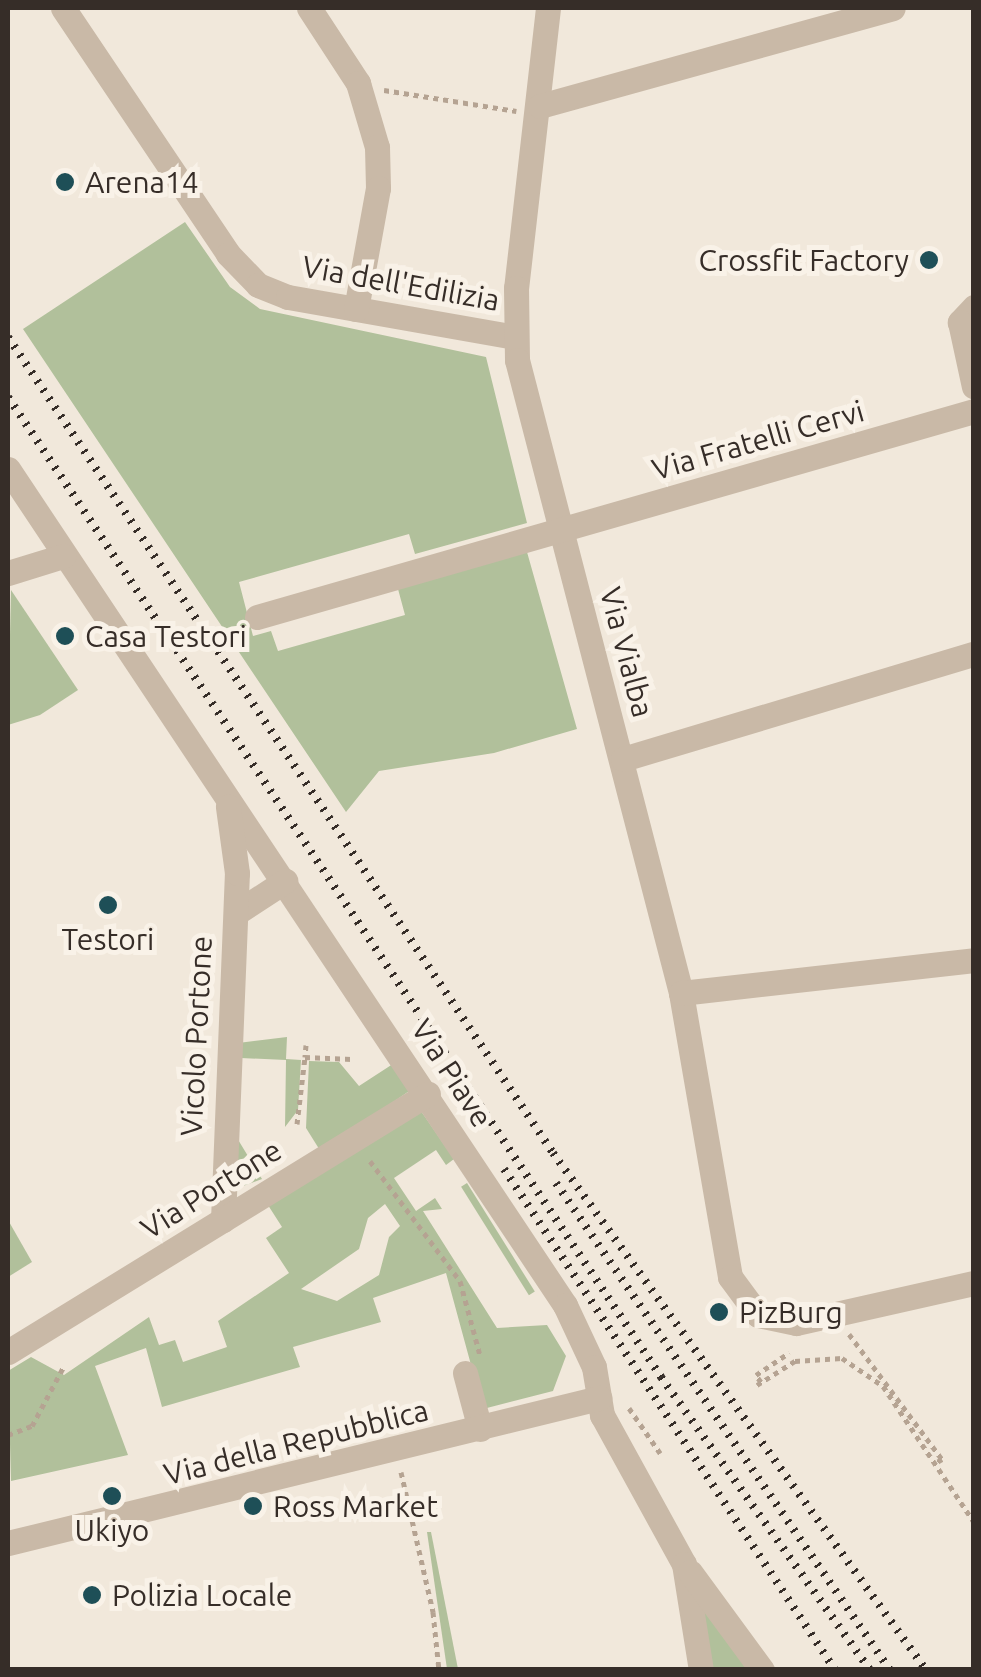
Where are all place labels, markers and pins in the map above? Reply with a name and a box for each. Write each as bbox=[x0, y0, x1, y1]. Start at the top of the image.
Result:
place label: Arena14 bbox=[85, 164, 199, 200]
marker: Arena14 bbox=[54, 171, 76, 193]
place label: Crossfit Factory bbox=[699, 242, 909, 278]
marker: Crossfit Factory bbox=[918, 249, 940, 271]
place label: Casa Testori bbox=[85, 618, 247, 654]
marker: Casa Testori bbox=[54, 625, 76, 647]
marker: Testori bbox=[97, 894, 119, 916]
place label: Testori bbox=[62, 921, 154, 957]
place label: PizBurg bbox=[739, 1294, 843, 1330]
marker: PizBurg bbox=[708, 1301, 730, 1323]
marker: Ukiyo bbox=[101, 1485, 123, 1507]
place label: Ross Market bbox=[273, 1488, 438, 1524]
marker: Ross Market bbox=[242, 1495, 264, 1517]
place label: Ukiyo bbox=[75, 1512, 149, 1548]
place label: Polizia Locale bbox=[112, 1577, 292, 1613]
marker: Polizia Locale bbox=[81, 1584, 103, 1606]

